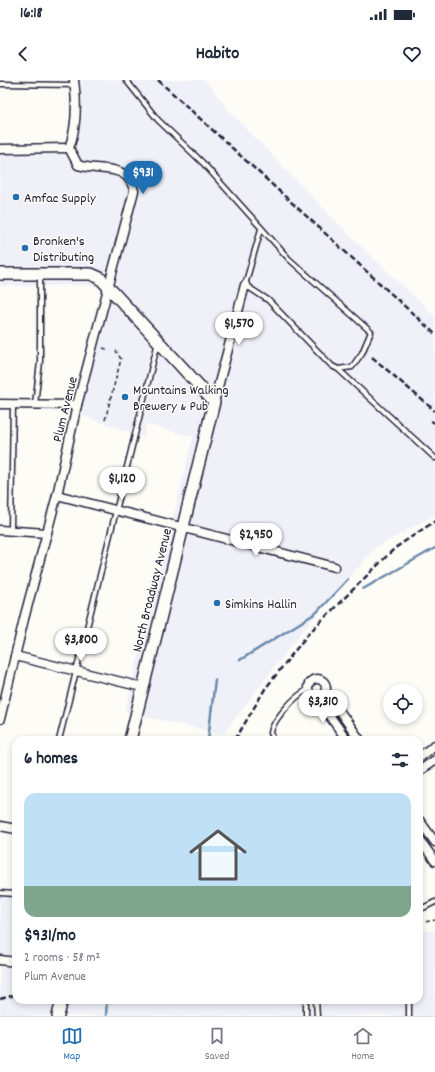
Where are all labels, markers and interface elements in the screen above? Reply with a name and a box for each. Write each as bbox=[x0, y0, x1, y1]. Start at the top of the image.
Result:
text: 16:18 bbox=[20, 3, 42, 25]
text: Habito bbox=[196, 42, 239, 67]
icon: back bbox=[12, 43, 34, 65]
icon: heart bbox=[401, 43, 423, 65]
pin: $931 bbox=[119, 161, 167, 195]
text: $931 bbox=[132, 164, 154, 183]
place label: Amfac Supply bbox=[24, 189, 96, 209]
marker: Amfac Supply bbox=[11, 192, 21, 202]
place label: Bronken's Distributing bbox=[33, 232, 94, 268]
marker: Bronken's Distributing bbox=[20, 243, 30, 253]
pin: $1,570 bbox=[206, 312, 272, 346]
text: $1,570 bbox=[224, 315, 254, 334]
street label: Plum Avenue bbox=[48, 375, 84, 444]
place label: Mountains Walking Brewery & Pub bbox=[133, 381, 229, 417]
marker: Mountains Walking Brewery & Pub bbox=[120, 392, 130, 402]
pin: $1,120 bbox=[89, 467, 155, 501]
text: $1,120 bbox=[108, 470, 136, 489]
pin: $2,950 bbox=[223, 523, 289, 557]
street label: North Broadway Avenue bbox=[128, 526, 178, 655]
text: $2,950 bbox=[239, 526, 273, 545]
place label: Simkins Hallin bbox=[225, 595, 297, 615]
marker: Simkins Hallin bbox=[212, 598, 222, 608]
pin: $3,800 bbox=[48, 628, 114, 662]
text: $3,800 bbox=[64, 631, 98, 650]
map controls bbox=[383, 684, 423, 724]
button: locate bbox=[383, 684, 423, 724]
pin: $3,310 bbox=[290, 690, 356, 724]
text: $3,310 bbox=[308, 693, 338, 712]
text: 6 homes bbox=[24, 748, 78, 772]
icon: filters bbox=[389, 749, 411, 771]
icon: home bbox=[182, 819, 254, 891]
text: $931/mo bbox=[24, 925, 76, 949]
text: 2 rooms · 58 m² bbox=[24, 949, 100, 968]
text: Plum Avenue bbox=[24, 968, 86, 987]
tab: Map bbox=[61, 1025, 83, 1065]
tab: Saved bbox=[205, 1025, 229, 1065]
tab: Home bbox=[351, 1025, 374, 1065]

